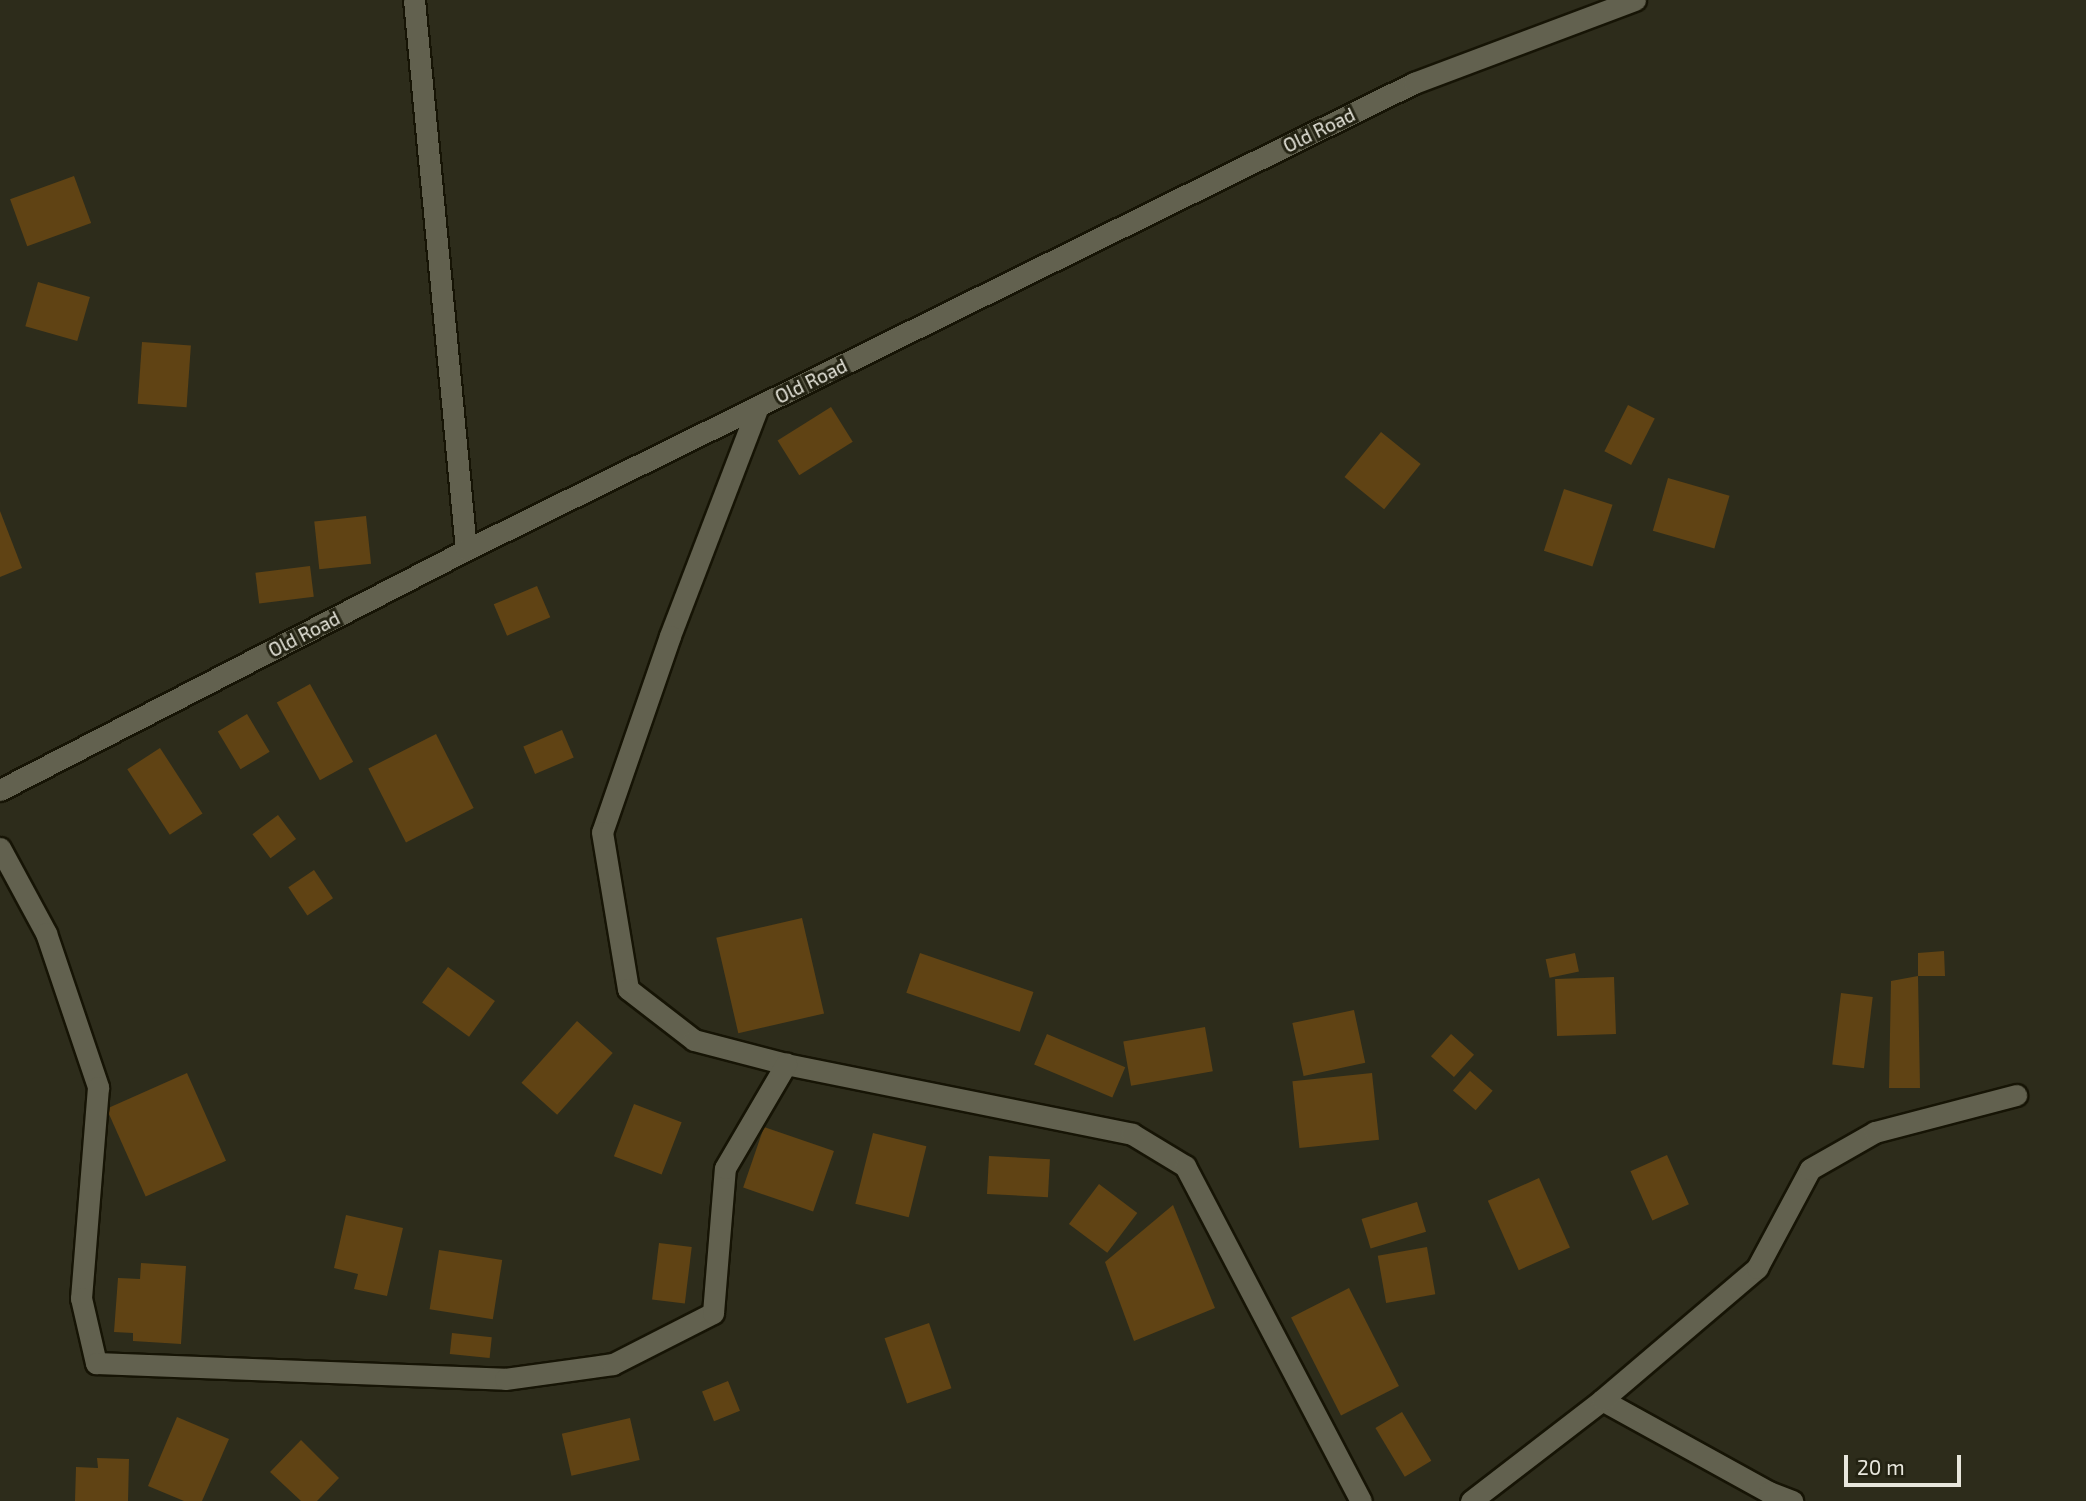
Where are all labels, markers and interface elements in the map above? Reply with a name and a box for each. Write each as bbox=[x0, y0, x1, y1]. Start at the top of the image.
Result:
street label: Old Road bbox=[1279, 103, 1359, 157]
street label: Old Road bbox=[771, 354, 851, 408]
street label: Old Road bbox=[264, 606, 344, 662]
scale bar bbox=[1848, 1442, 1965, 1486]
text: 20 m bbox=[1857, 1454, 1905, 1479]

